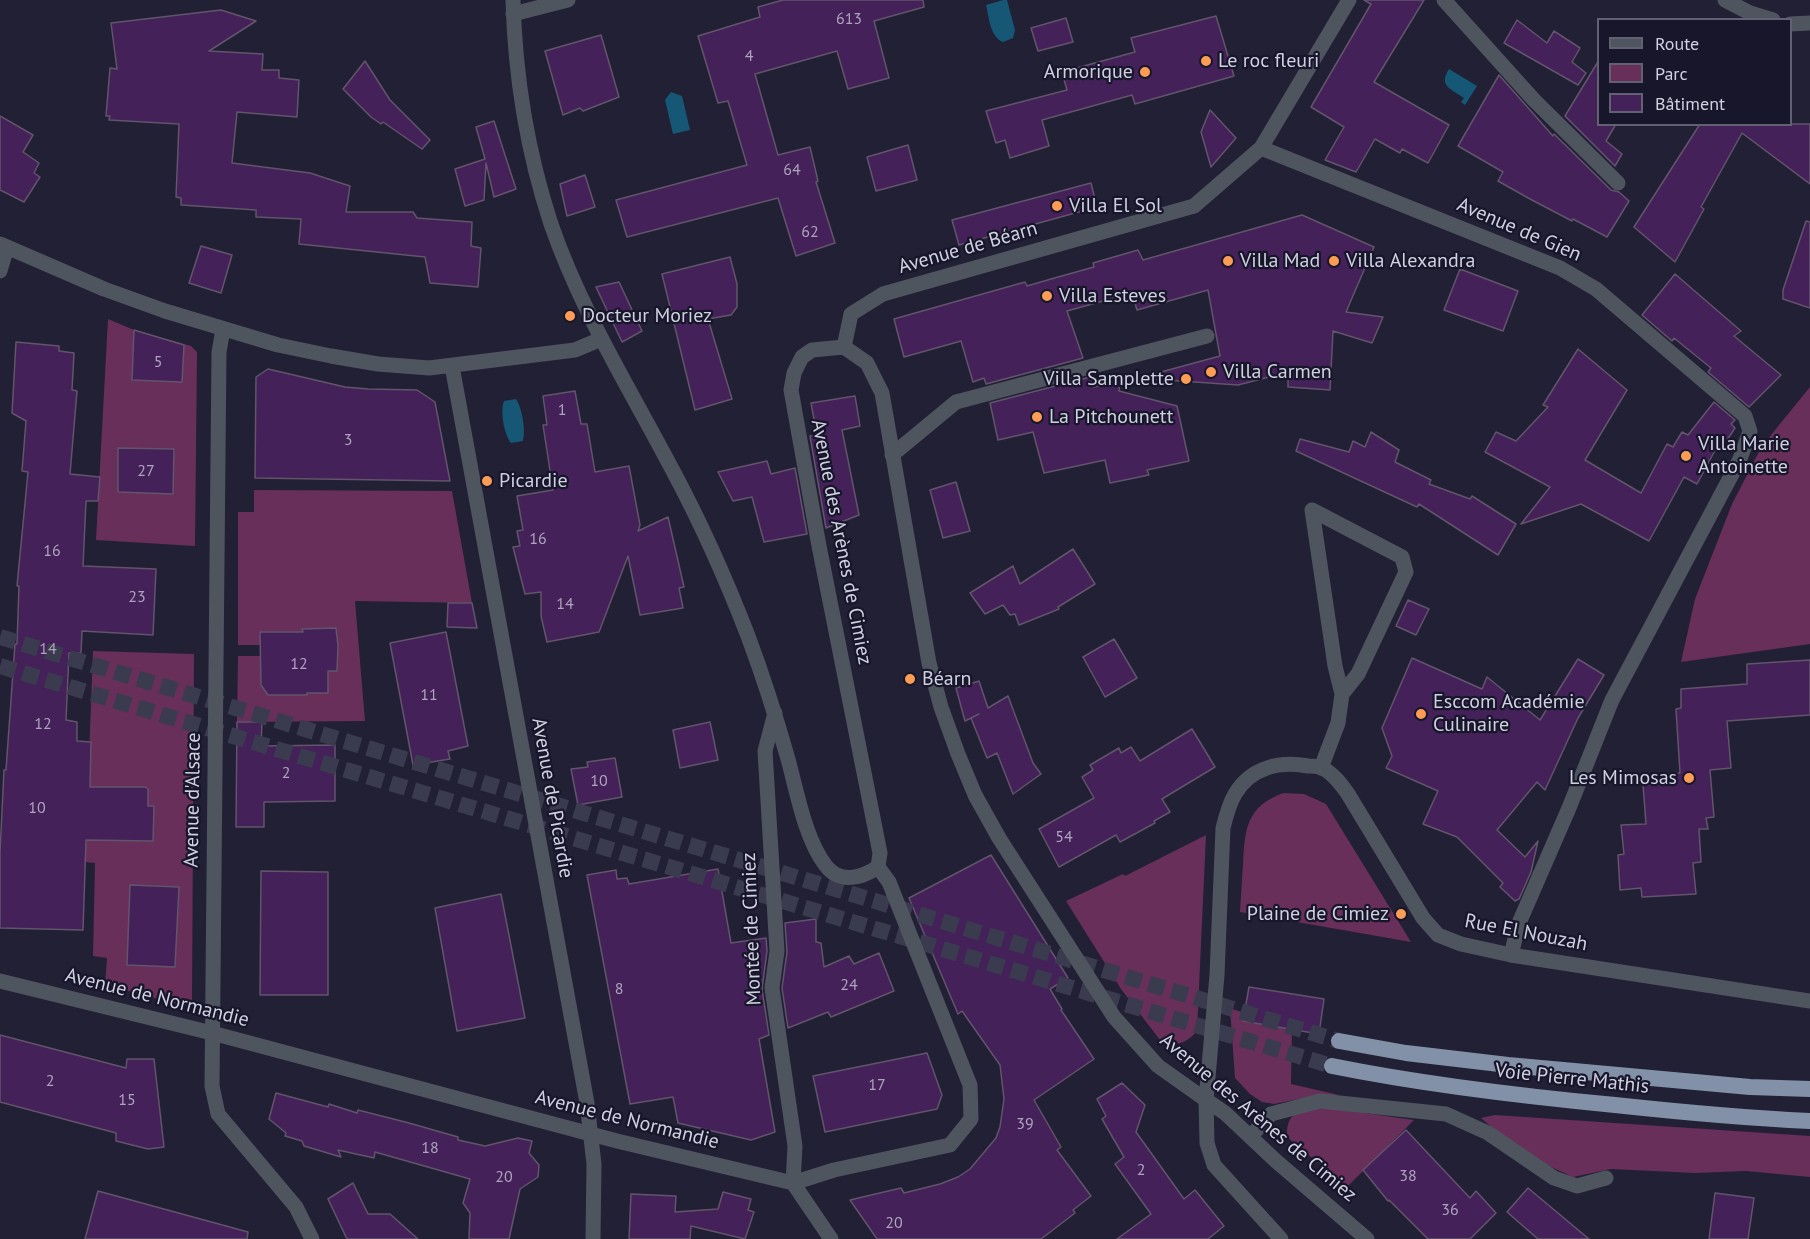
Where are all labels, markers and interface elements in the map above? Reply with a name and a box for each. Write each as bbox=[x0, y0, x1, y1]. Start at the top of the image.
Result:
house number: 613 bbox=[836, 9, 862, 29]
legend bbox=[1597, 18, 1792, 126]
text: Route bbox=[1655, 32, 1699, 55]
house number: 4 bbox=[745, 46, 753, 66]
place label: Le roc fleuri bbox=[1218, 49, 1319, 73]
marker: Le roc fleuri bbox=[1199, 54, 1213, 68]
place label: Armorique bbox=[1044, 60, 1133, 84]
text: Parc bbox=[1655, 62, 1688, 85]
marker: Armorique bbox=[1138, 65, 1152, 79]
text: Bâtiment bbox=[1655, 92, 1725, 115]
house number: 64 bbox=[783, 160, 801, 180]
street label: Avenue de Gien bbox=[1453, 193, 1585, 267]
place label: Villa El Sol bbox=[1069, 194, 1162, 218]
marker: Villa El Sol bbox=[1050, 199, 1064, 213]
street label: Avenue de Béarn bbox=[896, 217, 1040, 279]
house number: 62 bbox=[801, 222, 819, 242]
place label: Villa Mad bbox=[1240, 249, 1320, 273]
place label: Villa Alexandra bbox=[1346, 249, 1476, 273]
marker: Villa Mad bbox=[1221, 254, 1235, 268]
marker: Villa Alexandra bbox=[1327, 254, 1341, 268]
place label: Villa Esteves bbox=[1059, 284, 1166, 308]
marker: Villa Esteves bbox=[1040, 289, 1054, 303]
place label: Docteur Moriez bbox=[582, 304, 712, 328]
marker: Docteur Moriez bbox=[563, 309, 577, 323]
house number: 5 bbox=[154, 352, 162, 372]
place label: Villa Carmen bbox=[1223, 360, 1332, 384]
marker: Villa Carmen bbox=[1204, 365, 1218, 379]
place label: Villa Samplette bbox=[1043, 367, 1174, 391]
marker: Villa Samplette bbox=[1179, 372, 1193, 386]
house number: 1 bbox=[558, 400, 566, 420]
place label: La Pitchounett bbox=[1049, 405, 1173, 429]
marker: La Pitchounett bbox=[1030, 410, 1044, 424]
street label: Avenue des Arènes de Cimiez bbox=[805, 417, 877, 667]
house number: 3 bbox=[344, 430, 352, 450]
place label: Villa Marie Antoinette bbox=[1698, 432, 1790, 479]
marker: Villa Marie Antoinette bbox=[1679, 449, 1693, 463]
house number: 27 bbox=[137, 461, 155, 481]
place label: Picardie bbox=[499, 469, 568, 493]
marker: Picardie bbox=[480, 474, 494, 488]
house number: 16 bbox=[529, 529, 547, 549]
house number: 16 bbox=[43, 541, 61, 561]
house number: 23 bbox=[128, 587, 146, 607]
house number: 14 bbox=[556, 594, 574, 614]
house number: 14 bbox=[39, 639, 57, 659]
house number: 12 bbox=[290, 654, 308, 674]
place label: Béarn bbox=[922, 667, 971, 691]
marker: Béarn bbox=[903, 672, 917, 686]
house number: 11 bbox=[420, 685, 438, 705]
place label: Esccom Académie Culinaire bbox=[1433, 690, 1585, 737]
marker: Esccom Académie Culinaire bbox=[1414, 707, 1428, 721]
house number: 12 bbox=[34, 714, 52, 734]
street label: Avenue de Picardie bbox=[526, 716, 578, 880]
street label: Avenue d'Alsace bbox=[180, 732, 206, 868]
house number: 2 bbox=[282, 763, 290, 783]
place label: Les Mimosas bbox=[1569, 766, 1677, 790]
house number: 10 bbox=[590, 771, 608, 791]
marker: Les Mimosas bbox=[1682, 771, 1696, 785]
house number: 10 bbox=[28, 798, 46, 818]
house number: 54 bbox=[1055, 827, 1073, 847]
street label: Montée de Cimiez bbox=[737, 852, 767, 1006]
place label: Plaine de Cimiez bbox=[1247, 902, 1389, 926]
marker: Plaine de Cimiez bbox=[1394, 907, 1408, 921]
street label: Rue El Nouzah bbox=[1463, 909, 1589, 957]
street label: Avenue de Normandie bbox=[63, 964, 251, 1032]
house number: 24 bbox=[840, 975, 858, 995]
house number: 8 bbox=[615, 979, 623, 999]
street label: Avenue des Arènes de Cimiez bbox=[1155, 1029, 1361, 1207]
street label: Voie Pierre Mathis bbox=[1494, 1059, 1650, 1099]
house number: 2 bbox=[46, 1071, 54, 1091]
house number: 17 bbox=[868, 1075, 886, 1095]
street label: Avenue de Normandie bbox=[533, 1086, 721, 1154]
house number: 15 bbox=[118, 1090, 136, 1110]
house number: 39 bbox=[1016, 1114, 1034, 1134]
house number: 18 bbox=[421, 1138, 439, 1158]
house number: 2 bbox=[1137, 1160, 1145, 1180]
house number: 38 bbox=[1399, 1166, 1417, 1186]
house number: 20 bbox=[495, 1167, 513, 1187]
house number: 36 bbox=[1441, 1200, 1459, 1220]
house number: 20 bbox=[885, 1213, 903, 1233]

